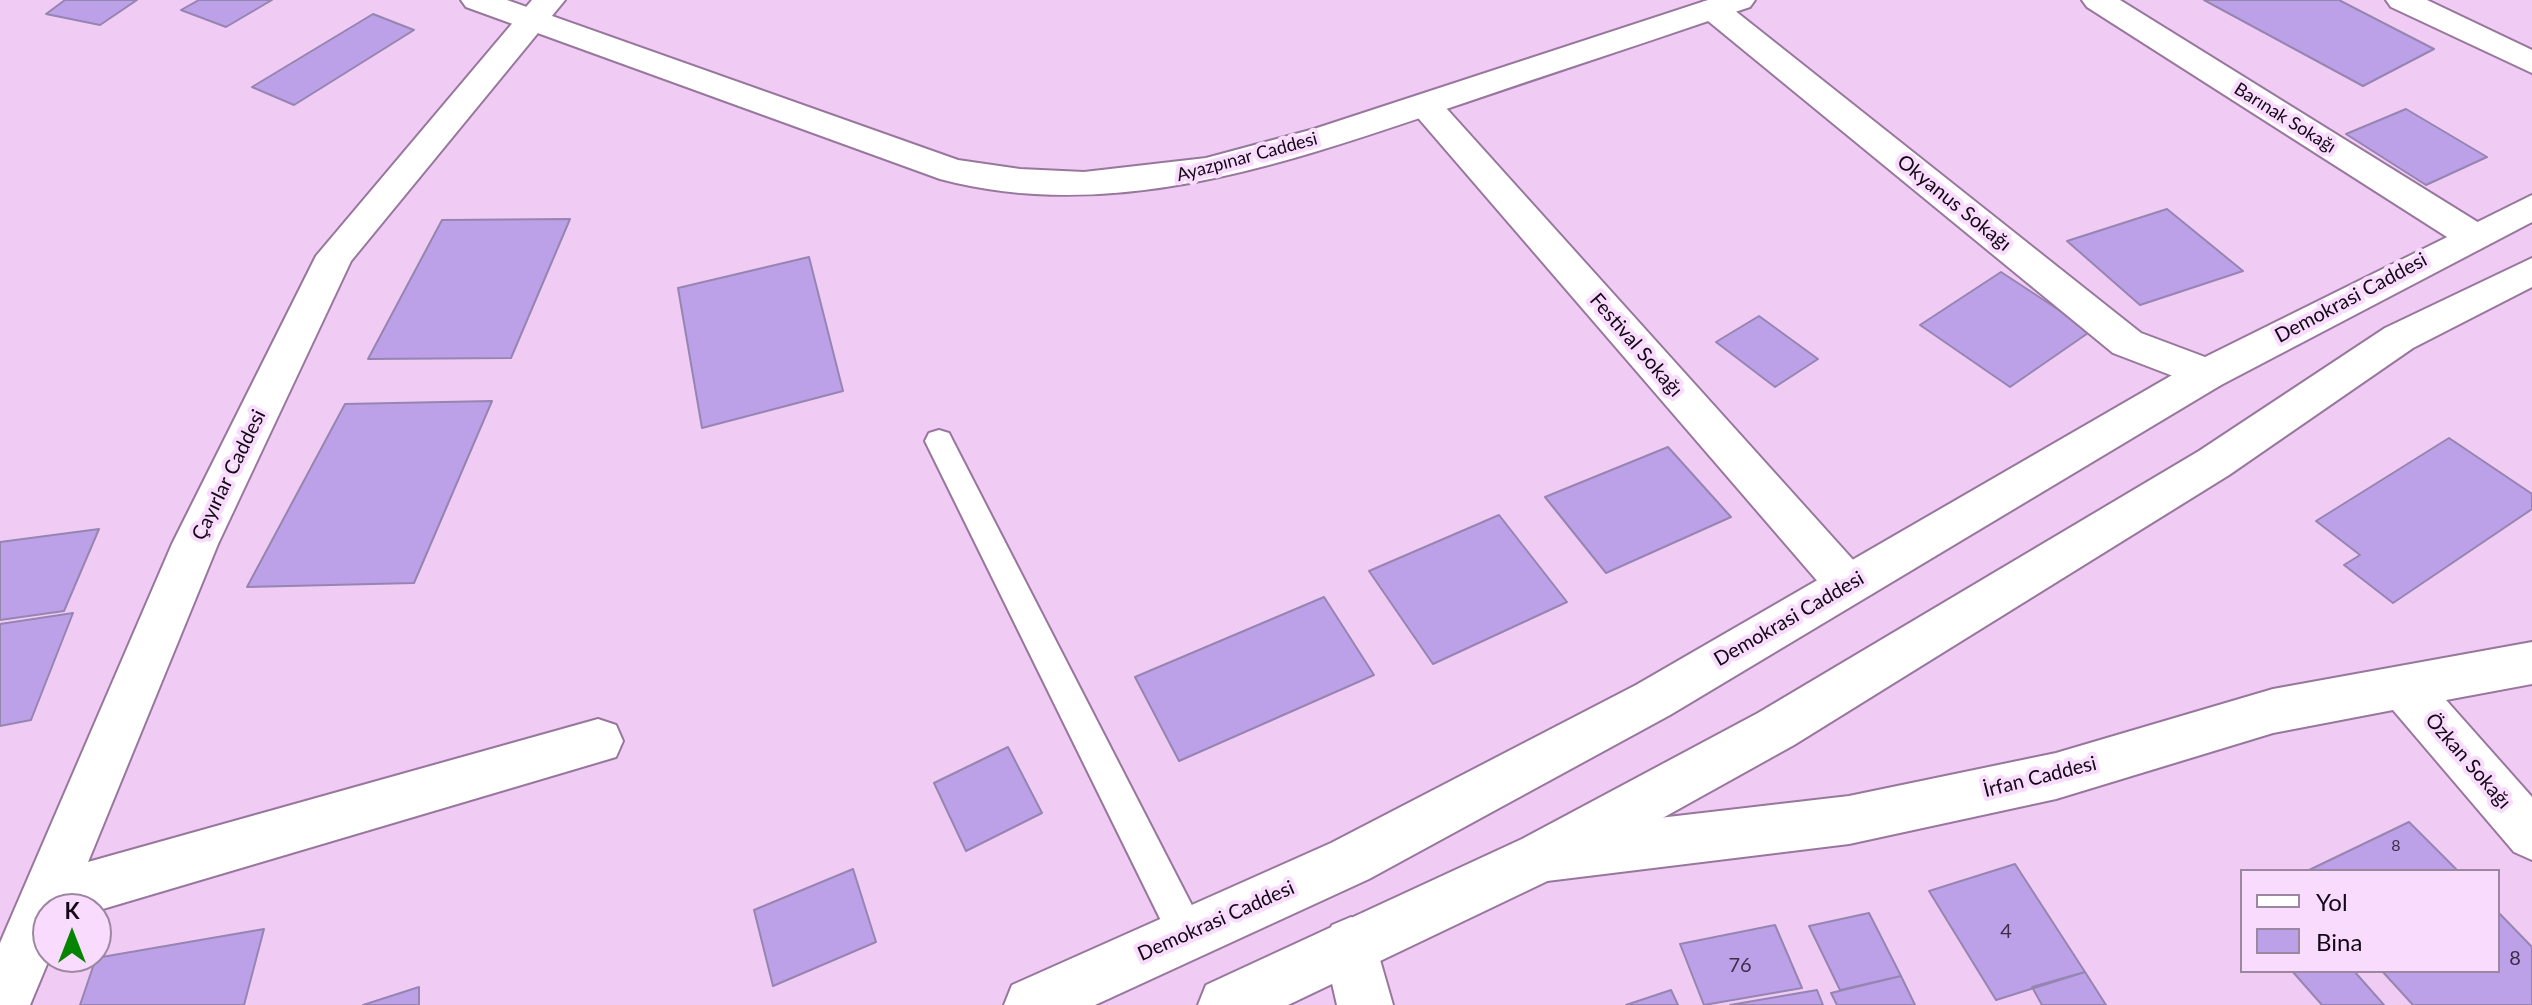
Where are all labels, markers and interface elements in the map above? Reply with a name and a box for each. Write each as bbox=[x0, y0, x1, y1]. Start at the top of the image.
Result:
street label: Barınak Sokağı bbox=[2230, 78, 2340, 158]
street label: Ayazpınar Caddesi bbox=[1174, 128, 1320, 186]
street label: Okyanus Sokağı bbox=[1892, 150, 2016, 256]
street label: Demokrasi Caddesi bbox=[2271, 248, 2431, 348]
street label: Festival Sokağı bbox=[1585, 288, 1687, 402]
street label: Çayırlar Caddesi bbox=[187, 406, 271, 544]
street label: Demokrasi Caddesi bbox=[1710, 566, 1868, 672]
street label: Özkan Sokağı bbox=[2420, 708, 2516, 814]
street label: İrfan Caddesi bbox=[1981, 751, 2099, 803]
house number: 8 bbox=[2391, 836, 2401, 856]
legend bbox=[2240, 869, 2500, 973]
street label: Demokrasi Caddesi bbox=[1134, 876, 1298, 966]
text: Yol bbox=[2316, 887, 2348, 916]
north arrow bbox=[32, 893, 112, 973]
text: K bbox=[64, 897, 80, 924]
house number: 4 bbox=[2000, 920, 2012, 944]
text: Bina bbox=[2316, 927, 2362, 956]
house number: 8 bbox=[2509, 947, 2521, 971]
house number: 76 bbox=[1728, 954, 1752, 978]

